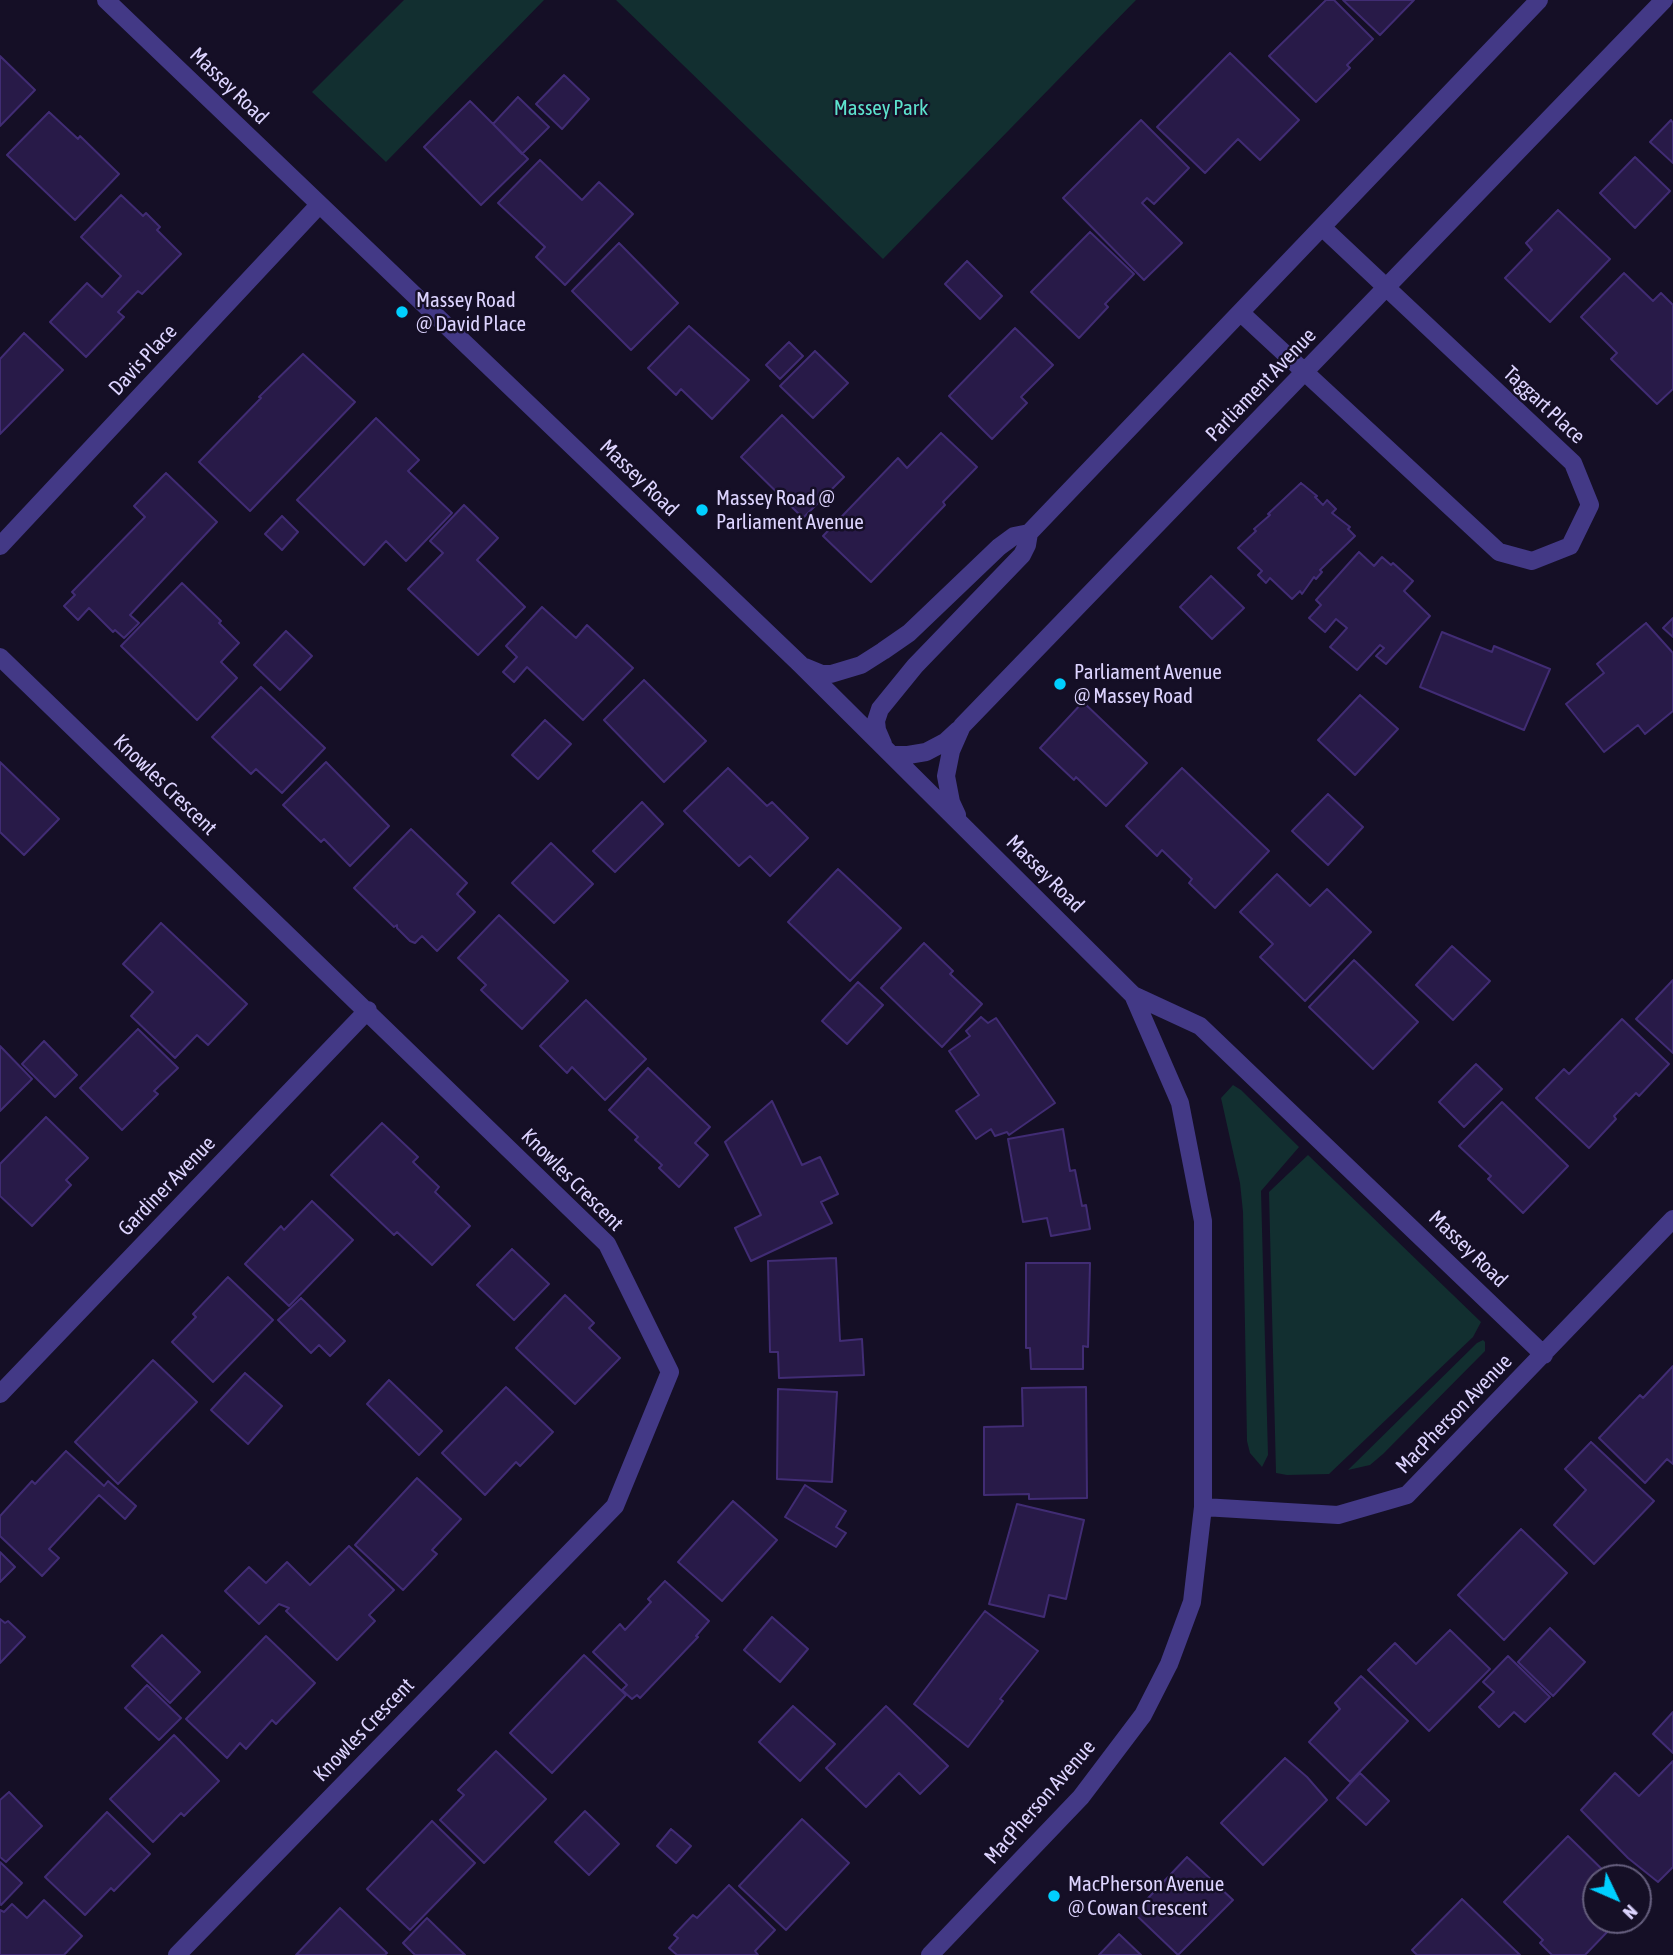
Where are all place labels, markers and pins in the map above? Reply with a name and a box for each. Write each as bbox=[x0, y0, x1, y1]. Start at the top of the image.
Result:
place label: Massey Road @ David Place bbox=[416, 287, 526, 337]
marker: Massey Road @ David Place bbox=[394, 304, 410, 320]
place label: Massey Road @ Parliament Avenue bbox=[716, 485, 864, 535]
marker: Massey Road @ Parliament Avenue bbox=[694, 502, 710, 518]
place label: Parliament Avenue @ Massey Road bbox=[1074, 659, 1222, 709]
marker: Parliament Avenue @ Massey Road bbox=[1052, 676, 1068, 692]
place label: MacPherson Avenue @ Cowan Crescent bbox=[1068, 1871, 1224, 1921]
marker: MacPherson Avenue @ Cowan Crescent bbox=[1046, 1888, 1062, 1904]

